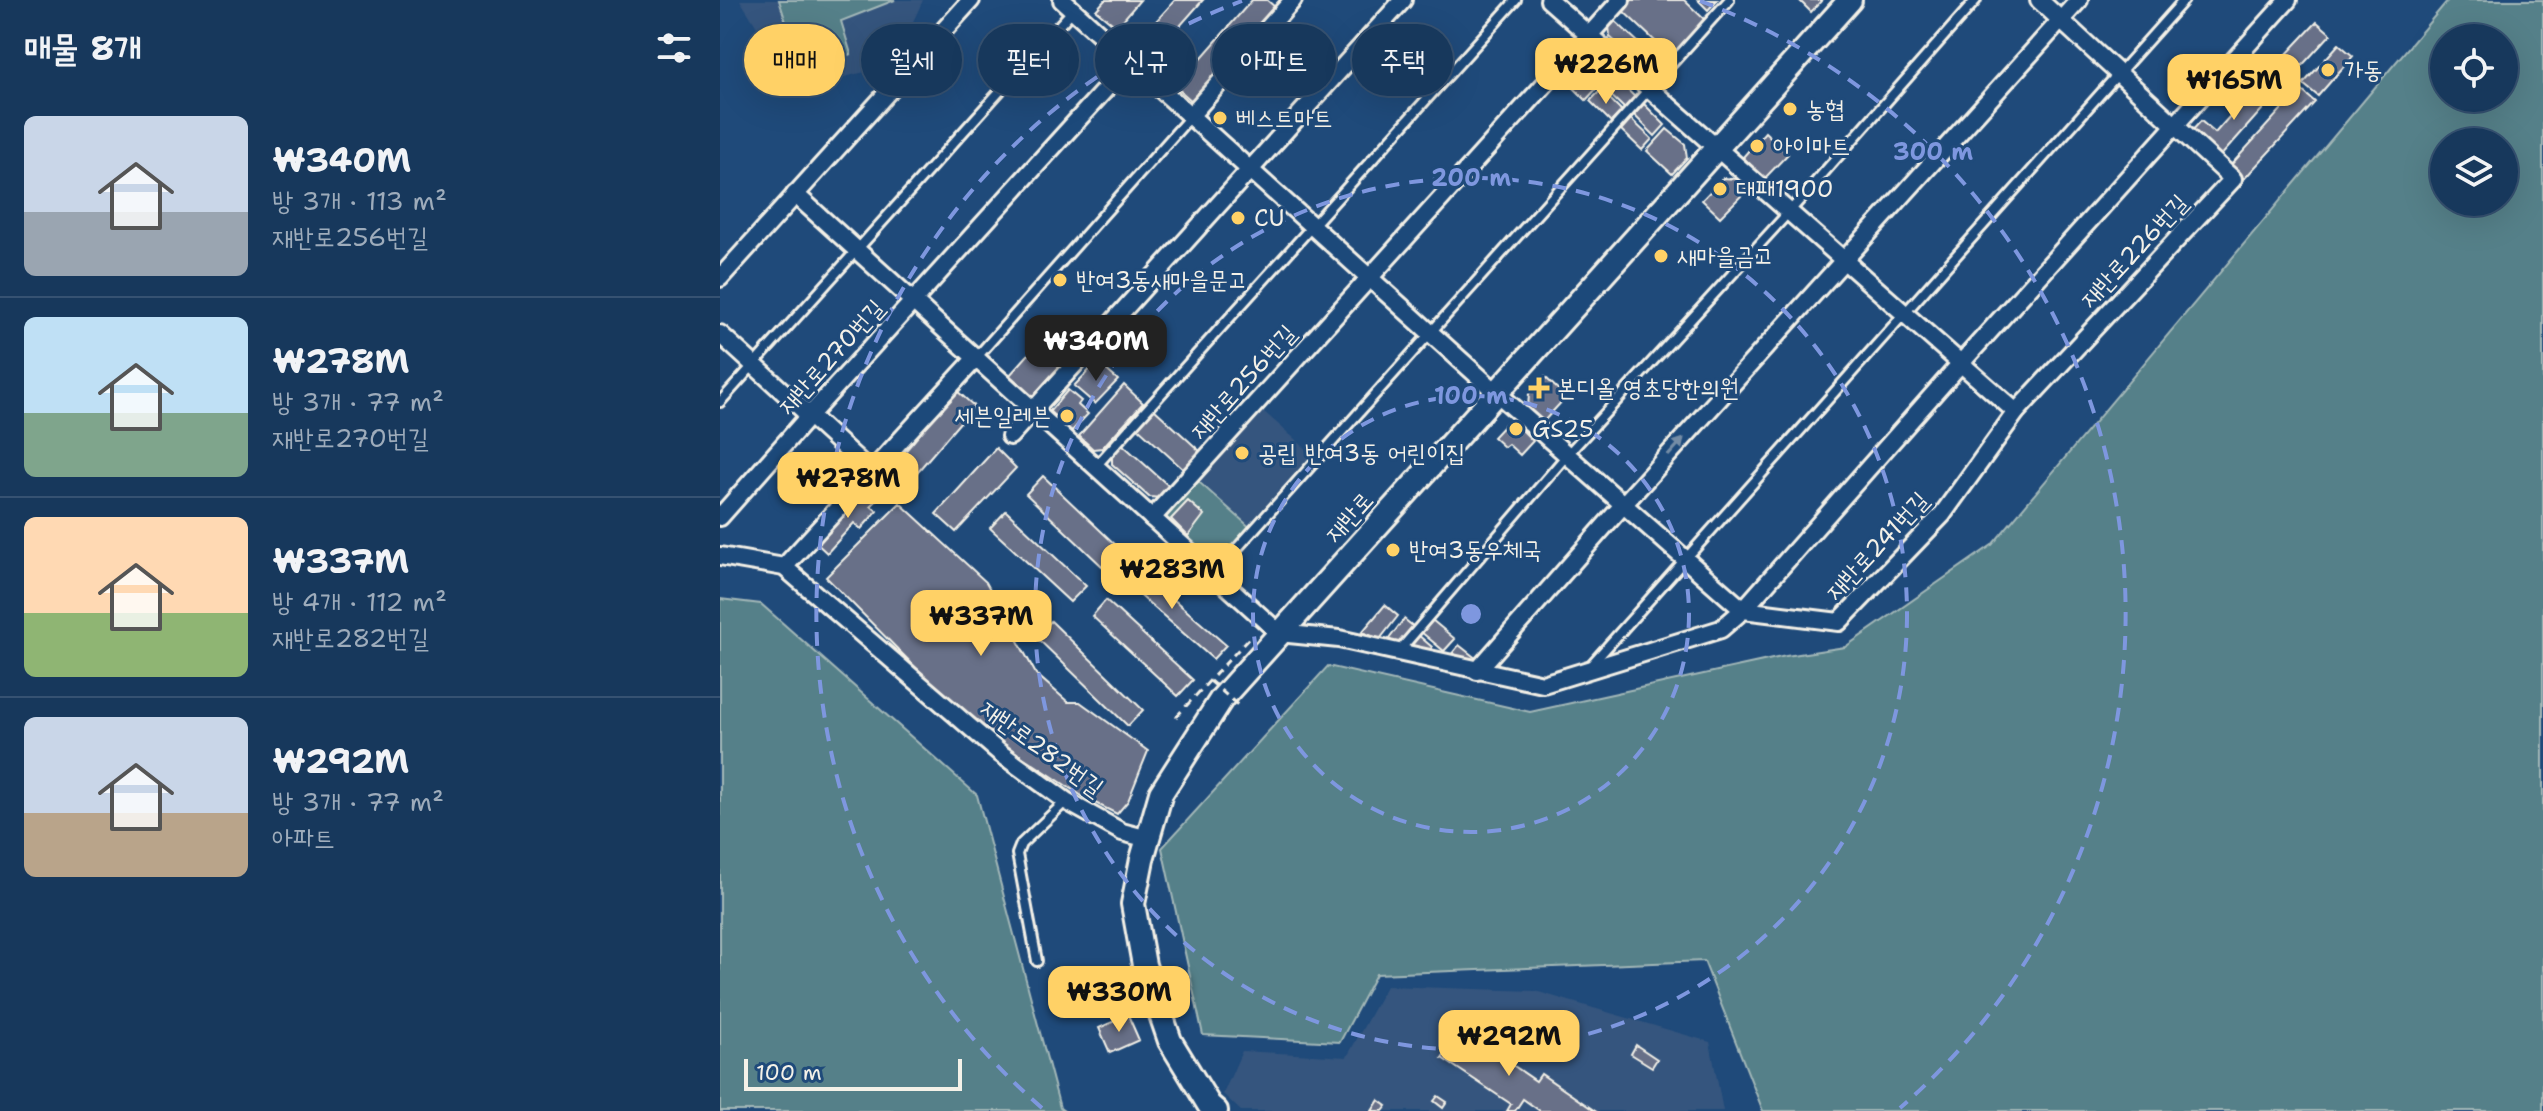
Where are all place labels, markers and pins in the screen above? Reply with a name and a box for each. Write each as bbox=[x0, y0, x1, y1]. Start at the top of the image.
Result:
pin: ₩226M bbox=[1550, 38, 1662, 106]
pin: ₩165M bbox=[2178, 54, 2290, 122]
place label: 가동 bbox=[2344, 54, 2383, 86]
marker: 가동 bbox=[2319, 61, 2337, 79]
place label: 농협 bbox=[1806, 93, 1845, 125]
marker: 농협 bbox=[1781, 100, 1799, 118]
place label: 베스트마트 bbox=[1236, 102, 1333, 134]
marker: 베스트마트 bbox=[1211, 109, 1229, 127]
place label: 아이마트 bbox=[1773, 130, 1850, 162]
marker: 아이마트 bbox=[1748, 137, 1766, 155]
place label: 대패1900 bbox=[1736, 173, 1834, 205]
marker: 대패1900 bbox=[1711, 180, 1729, 198]
place label: CU bbox=[1254, 202, 1285, 234]
marker: CU bbox=[1229, 209, 1247, 227]
place label: 새마을금고 bbox=[1677, 240, 1774, 272]
marker: 새마을금고 bbox=[1652, 247, 1670, 265]
place label: 반여3동새마을문고 bbox=[1076, 264, 1247, 296]
marker: 반여3동새마을문고 bbox=[1051, 271, 1069, 289]
pin: ₩340M bbox=[1040, 315, 1152, 383]
place label: 본디올 영초당한의원 bbox=[1557, 372, 1739, 404]
marker: 본디올 영초당한의원 bbox=[1528, 377, 1550, 399]
place label: 세븐일레븐 bbox=[954, 400, 1051, 432]
marker: 세븐일레븐 bbox=[1058, 407, 1076, 425]
place label: GS25 bbox=[1532, 413, 1594, 445]
marker: GS25 bbox=[1507, 420, 1525, 438]
place label: 공립 반여3동 어린이집 bbox=[1258, 437, 1465, 469]
marker: 공립 반여3동 어린이집 bbox=[1233, 444, 1251, 462]
pin: ₩278M bbox=[792, 452, 904, 520]
place label: 반여3동우체국 bbox=[1409, 534, 1542, 566]
marker: 반여3동우체국 bbox=[1384, 541, 1402, 559]
pin: ₩283M bbox=[1116, 543, 1228, 611]
pin: ₩337M bbox=[925, 590, 1037, 658]
centre of rings bbox=[1457, 600, 1485, 628]
pin: ₩330M bbox=[1063, 966, 1175, 1034]
pin: ₩292M bbox=[1453, 1010, 1565, 1078]

